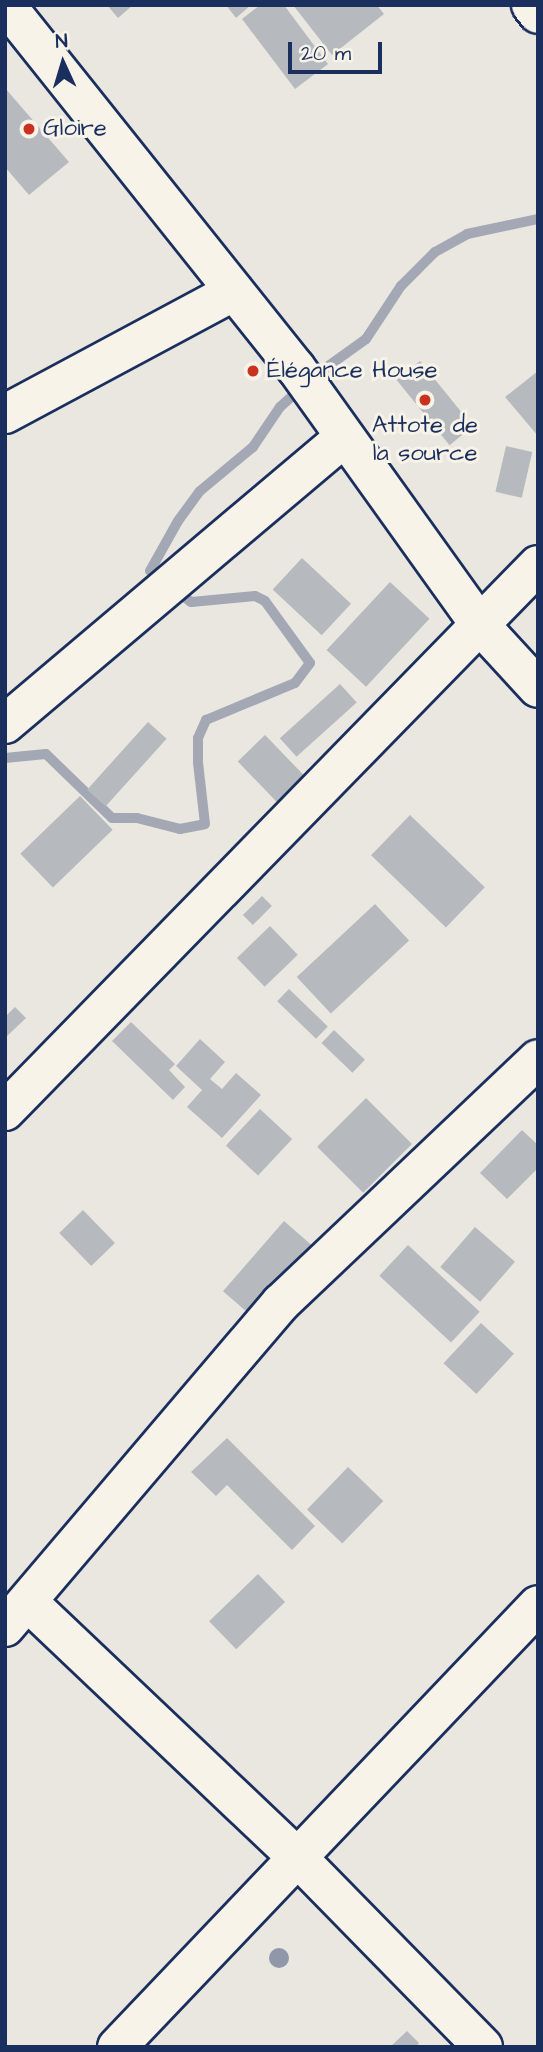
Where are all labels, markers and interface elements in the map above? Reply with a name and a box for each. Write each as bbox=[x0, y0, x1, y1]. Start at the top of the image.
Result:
north arrow bbox=[28, 28, 98, 98]
text: N bbox=[55, 28, 68, 55]
scale bar bbox=[291, 28, 386, 72]
text: 20 m bbox=[301, 39, 351, 68]
place label: Gloire bbox=[43, 115, 107, 143]
marker: Gloire bbox=[21, 121, 37, 137]
place label: Élégance House bbox=[267, 357, 438, 385]
marker: Élégance House bbox=[245, 363, 261, 379]
marker: Attote de la source bbox=[417, 392, 433, 408]
place label: Attote de la source bbox=[372, 412, 478, 468]

